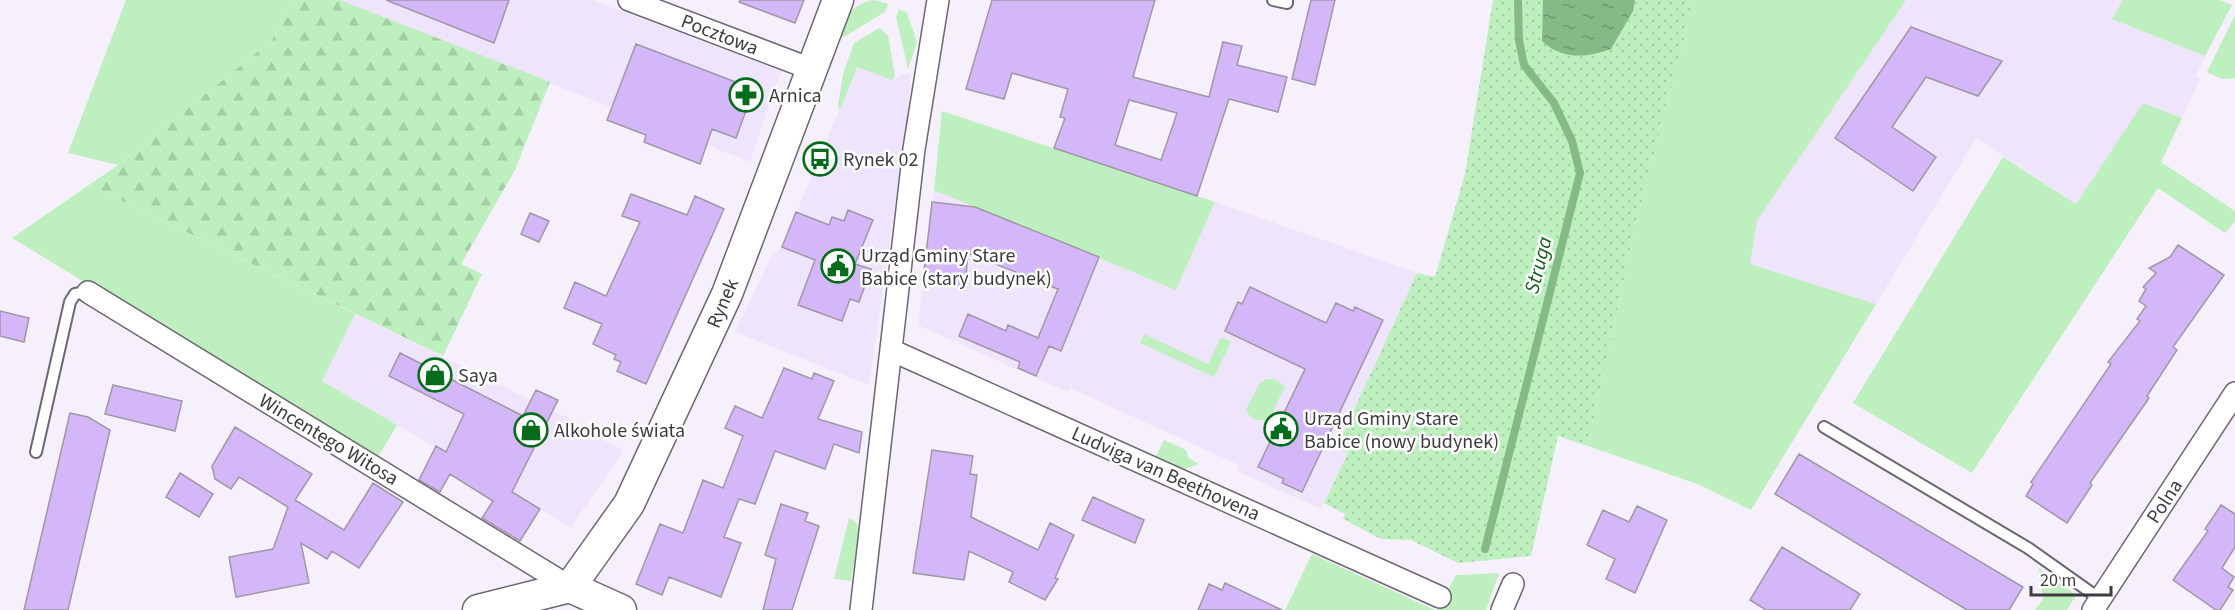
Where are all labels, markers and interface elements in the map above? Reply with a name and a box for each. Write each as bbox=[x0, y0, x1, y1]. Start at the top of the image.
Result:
street label: Pocztowa bbox=[677, 7, 762, 62]
pharmacy icon: Arnica bbox=[728, 77, 764, 113]
place label: Arnica bbox=[769, 82, 822, 110]
bus stop icon: Rynek 02 bbox=[802, 141, 838, 177]
place label: Rynek 02 bbox=[843, 146, 918, 174]
water label: Struga bbox=[1516, 233, 1560, 297]
place label: Urząd Gminy Stare Babice (stary budynek) bbox=[861, 242, 1052, 293]
public building icon: Urząd Gminy Stare Babice (stary budynek) bbox=[820, 248, 856, 284]
street label: Rynek bbox=[700, 274, 746, 333]
shop icon: Saya bbox=[417, 357, 453, 393]
place label: Saya bbox=[458, 362, 498, 390]
street label: Wincentego Witosa bbox=[253, 387, 404, 493]
place label: Urząd Gminy Stare Babice (nowy budynek) bbox=[1304, 405, 1499, 456]
public building icon: Urząd Gminy Stare Babice (nowy budynek) bbox=[1263, 411, 1299, 447]
shop icon: Alkohole świata bbox=[513, 412, 549, 448]
place label: Alkohole świata bbox=[554, 417, 685, 445]
street label: Ludviga van Beethovena bbox=[1067, 420, 1264, 528]
street label: Polna bbox=[2140, 474, 2190, 529]
scale bar bbox=[2031, 559, 2110, 597]
text: 20 m bbox=[2040, 568, 2076, 593]

